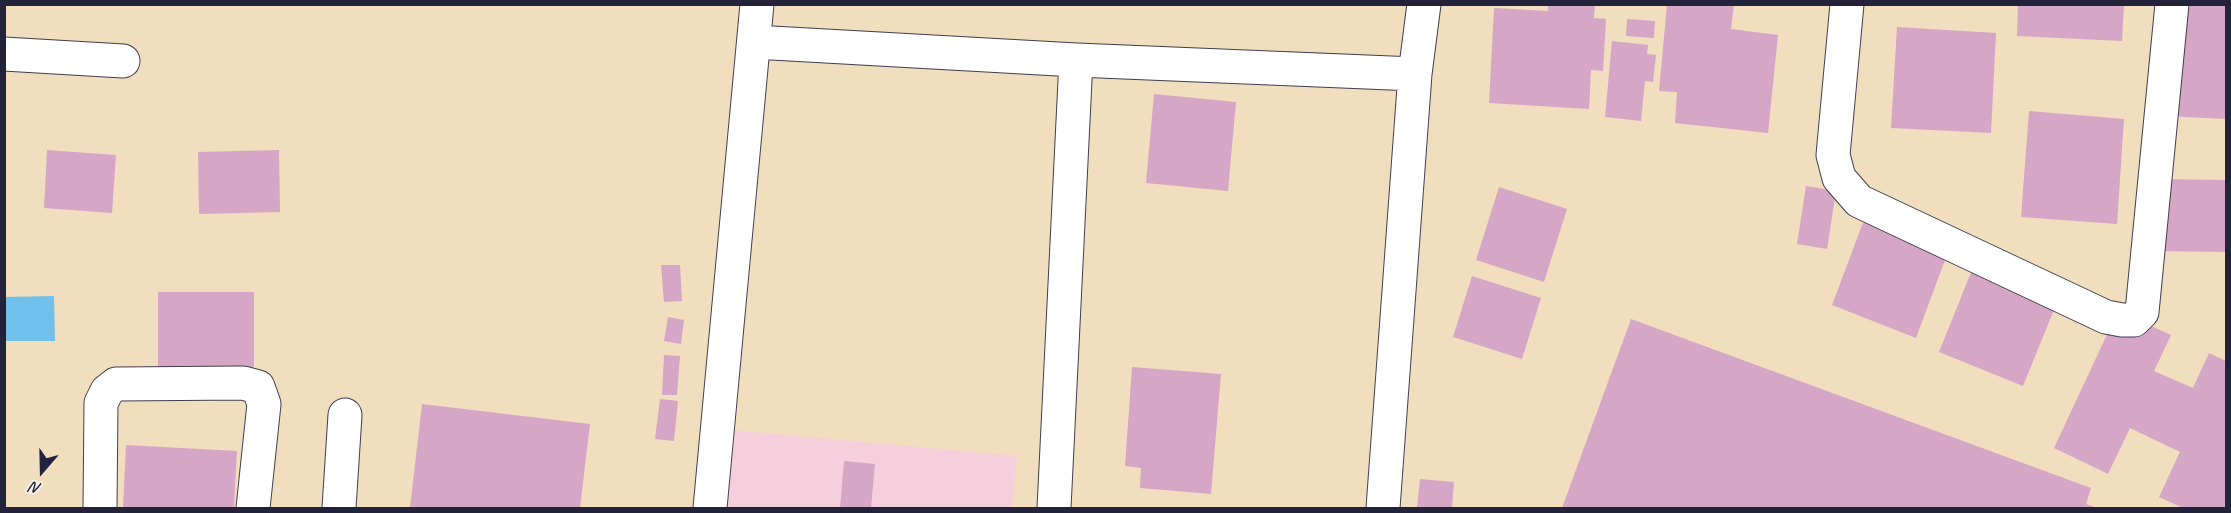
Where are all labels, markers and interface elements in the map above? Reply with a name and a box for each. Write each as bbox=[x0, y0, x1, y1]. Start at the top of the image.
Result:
north arrow bbox=[12, 441, 72, 501]
text: N bbox=[28, 477, 44, 499]

